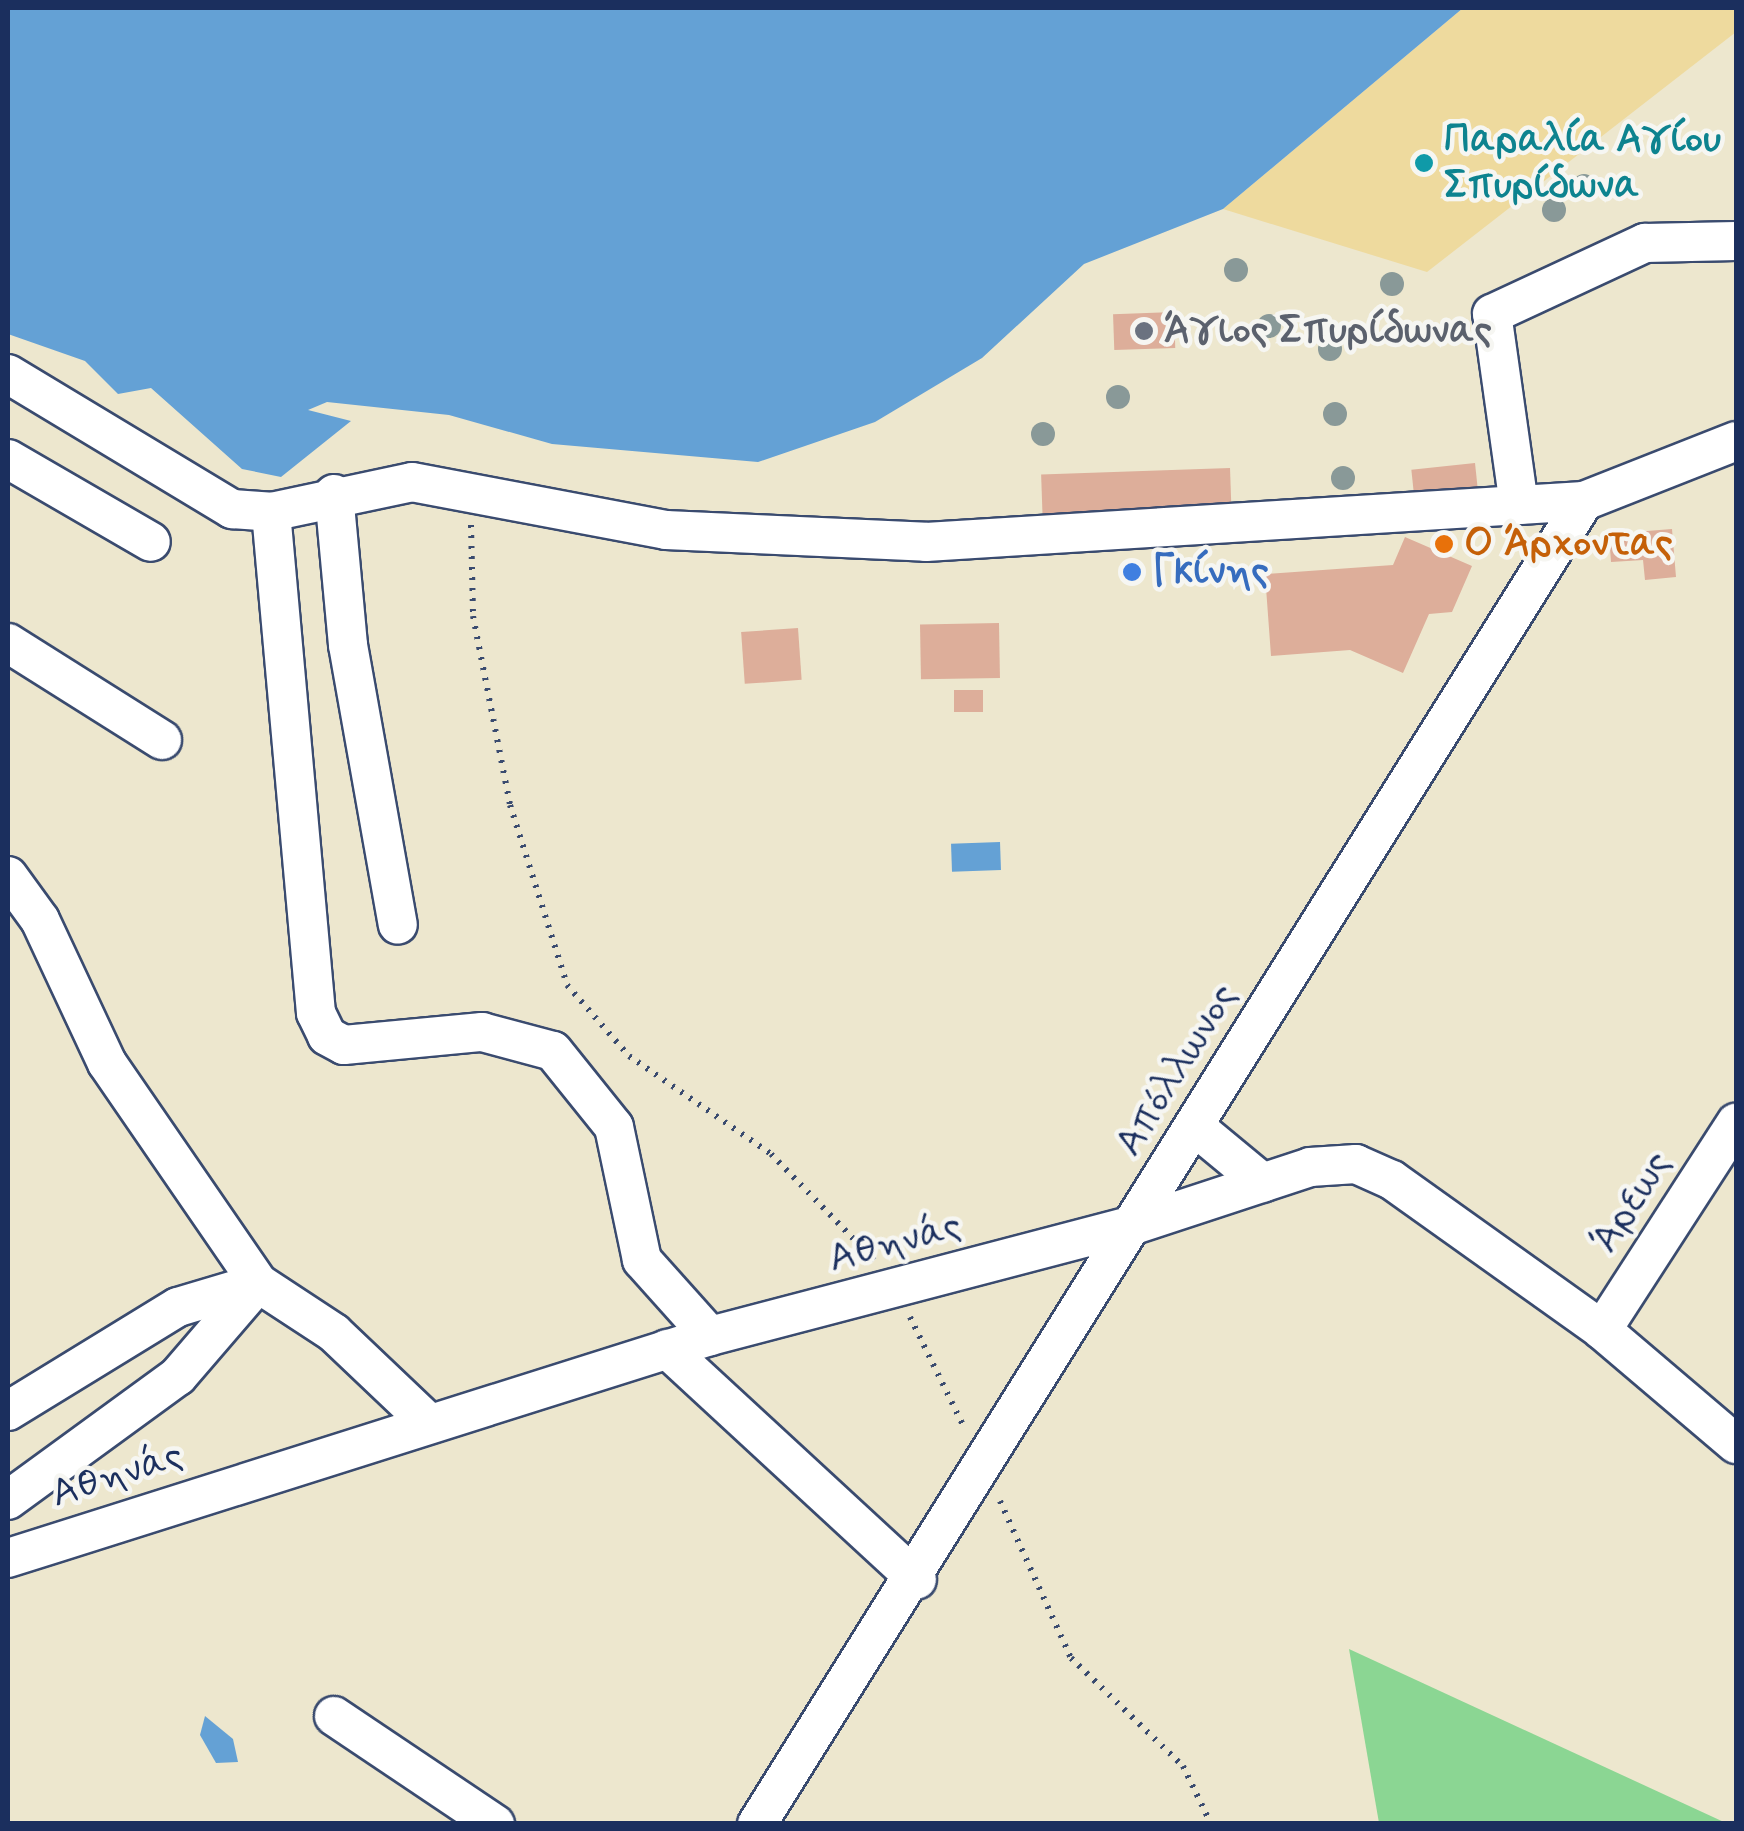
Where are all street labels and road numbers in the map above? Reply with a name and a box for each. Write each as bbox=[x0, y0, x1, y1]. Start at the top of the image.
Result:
street label: Απόλλωνος bbox=[1105, 975, 1249, 1165]
street label: Άρεως bbox=[1582, 1142, 1682, 1262]
street label: Αθηνάς bbox=[823, 1202, 967, 1284]
street label: Αθηνάς bbox=[45, 1431, 189, 1519]

